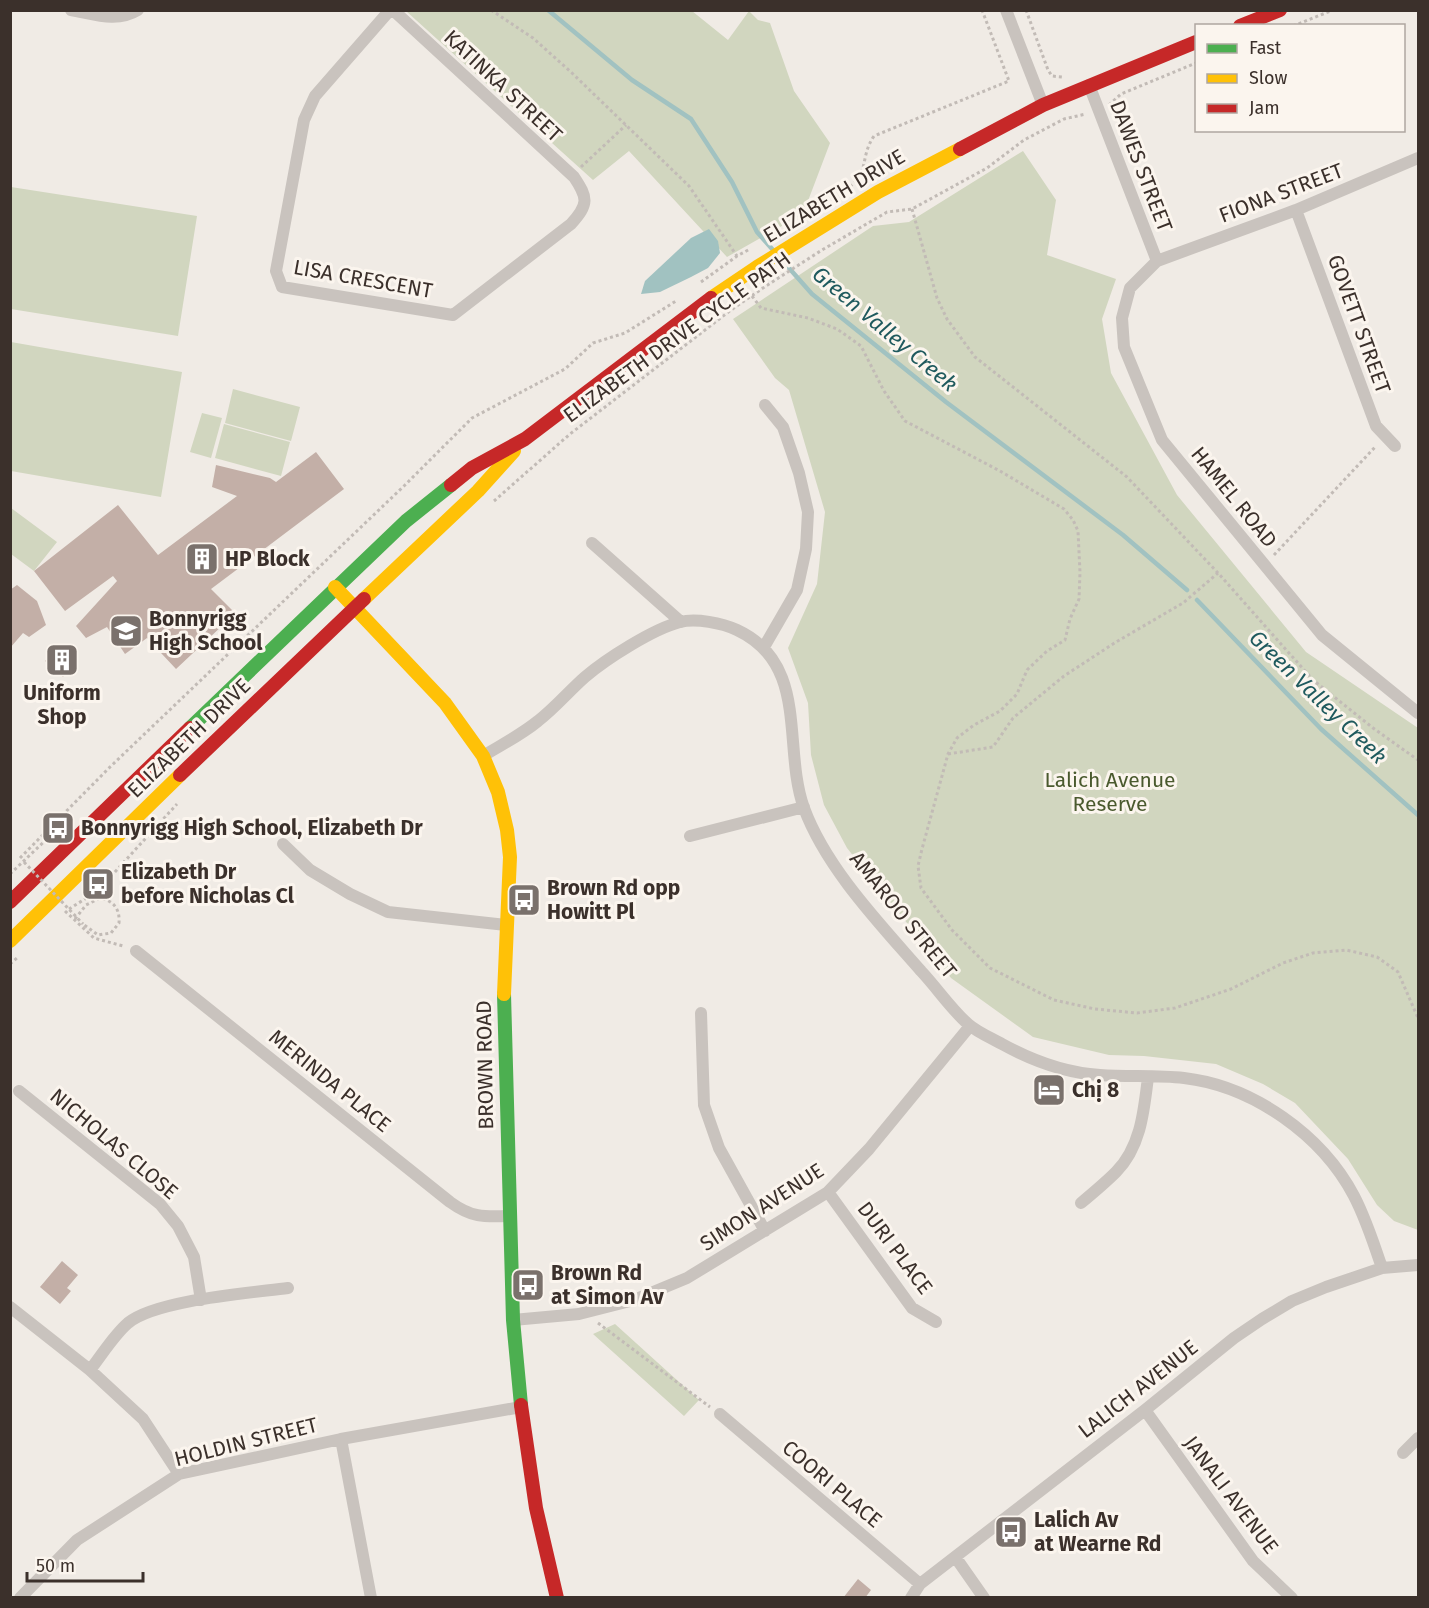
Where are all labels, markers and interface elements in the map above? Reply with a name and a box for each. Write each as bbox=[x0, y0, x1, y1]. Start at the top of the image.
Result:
street label: KATINKA STREET bbox=[438, 24, 568, 148]
legend bbox=[1195, 24, 1405, 132]
text: Fast bbox=[1249, 37, 1282, 59]
text: Slow bbox=[1249, 67, 1288, 89]
street label: DAWES STREET bbox=[1104, 97, 1178, 235]
text: Jam bbox=[1249, 97, 1280, 119]
street label: ELIZABETH DRIVE bbox=[758, 143, 910, 249]
street label: FIONA STREET bbox=[1215, 157, 1347, 229]
street label: ELIZABETH DRIVE CYCLE PATH bbox=[558, 246, 796, 428]
street label: GOVETT STREET bbox=[1322, 251, 1396, 397]
street label: LISA CRESCENT bbox=[291, 254, 435, 304]
water label: Green Valley Creek bbox=[807, 260, 963, 398]
street label: HAMEL ROAD bbox=[1185, 441, 1283, 553]
building icon: HP Block bbox=[184, 541, 220, 577]
place label: HP Block bbox=[225, 546, 310, 572]
place label: Bonnyrigg High School bbox=[149, 606, 263, 656]
school or university icon: Bonnyrigg High School bbox=[108, 613, 144, 649]
water label: Green Valley Creek bbox=[1243, 624, 1393, 770]
building icon: Uniform Shop bbox=[44, 642, 80, 678]
street label: ELIZABETH DRIVE bbox=[122, 673, 256, 803]
place label: Uniform Shop bbox=[23, 680, 101, 730]
park label: Lalich Avenue Reserve bbox=[1044, 767, 1176, 817]
bus stop icon: Bonnyrigg High School, Elizabeth Dr bbox=[40, 810, 76, 846]
place label: Bonnyrigg High School, Elizabeth Dr bbox=[81, 815, 423, 841]
street label: AMAROO STREET bbox=[844, 846, 962, 984]
place label: Elizabeth Dr before Nicholas Cl bbox=[121, 859, 295, 909]
bus stop icon: Elizabeth Dr before Nicholas Cl bbox=[80, 866, 116, 902]
place label: Brown Rd opp Howitt Pl bbox=[547, 875, 680, 925]
bus stop icon: Brown Rd opp Howitt Pl bbox=[506, 882, 542, 918]
street label: BROWN ROAD bbox=[471, 1000, 499, 1130]
street label: MERINDA PLACE bbox=[264, 1024, 396, 1138]
hotel icon: Chị 8 bbox=[1031, 1072, 1067, 1108]
place label: Chị 8 bbox=[1072, 1077, 1119, 1103]
street label: NICHOLAS CLOSE bbox=[45, 1083, 183, 1205]
street label: SIMON AVENUE bbox=[695, 1157, 829, 1257]
street label: DURI PLACE bbox=[852, 1197, 938, 1299]
place label: Brown Rd at Simon Av bbox=[551, 1260, 664, 1310]
bus stop icon: Brown Rd at Simon Av bbox=[510, 1267, 546, 1303]
street label: LALICH AVENUE bbox=[1073, 1334, 1203, 1444]
street label: HOLDIN STREET bbox=[172, 1412, 320, 1472]
street label: JANALI AVENUE bbox=[1178, 1431, 1284, 1559]
street label: COORI PLACE bbox=[777, 1435, 887, 1533]
place label: Lalich Av at Wearne Rd bbox=[1034, 1507, 1161, 1557]
bus stop icon: Lalich Av at Wearne Rd bbox=[993, 1514, 1029, 1550]
scale bar bbox=[27, 1545, 142, 1583]
text: 50 m bbox=[36, 1555, 75, 1577]

